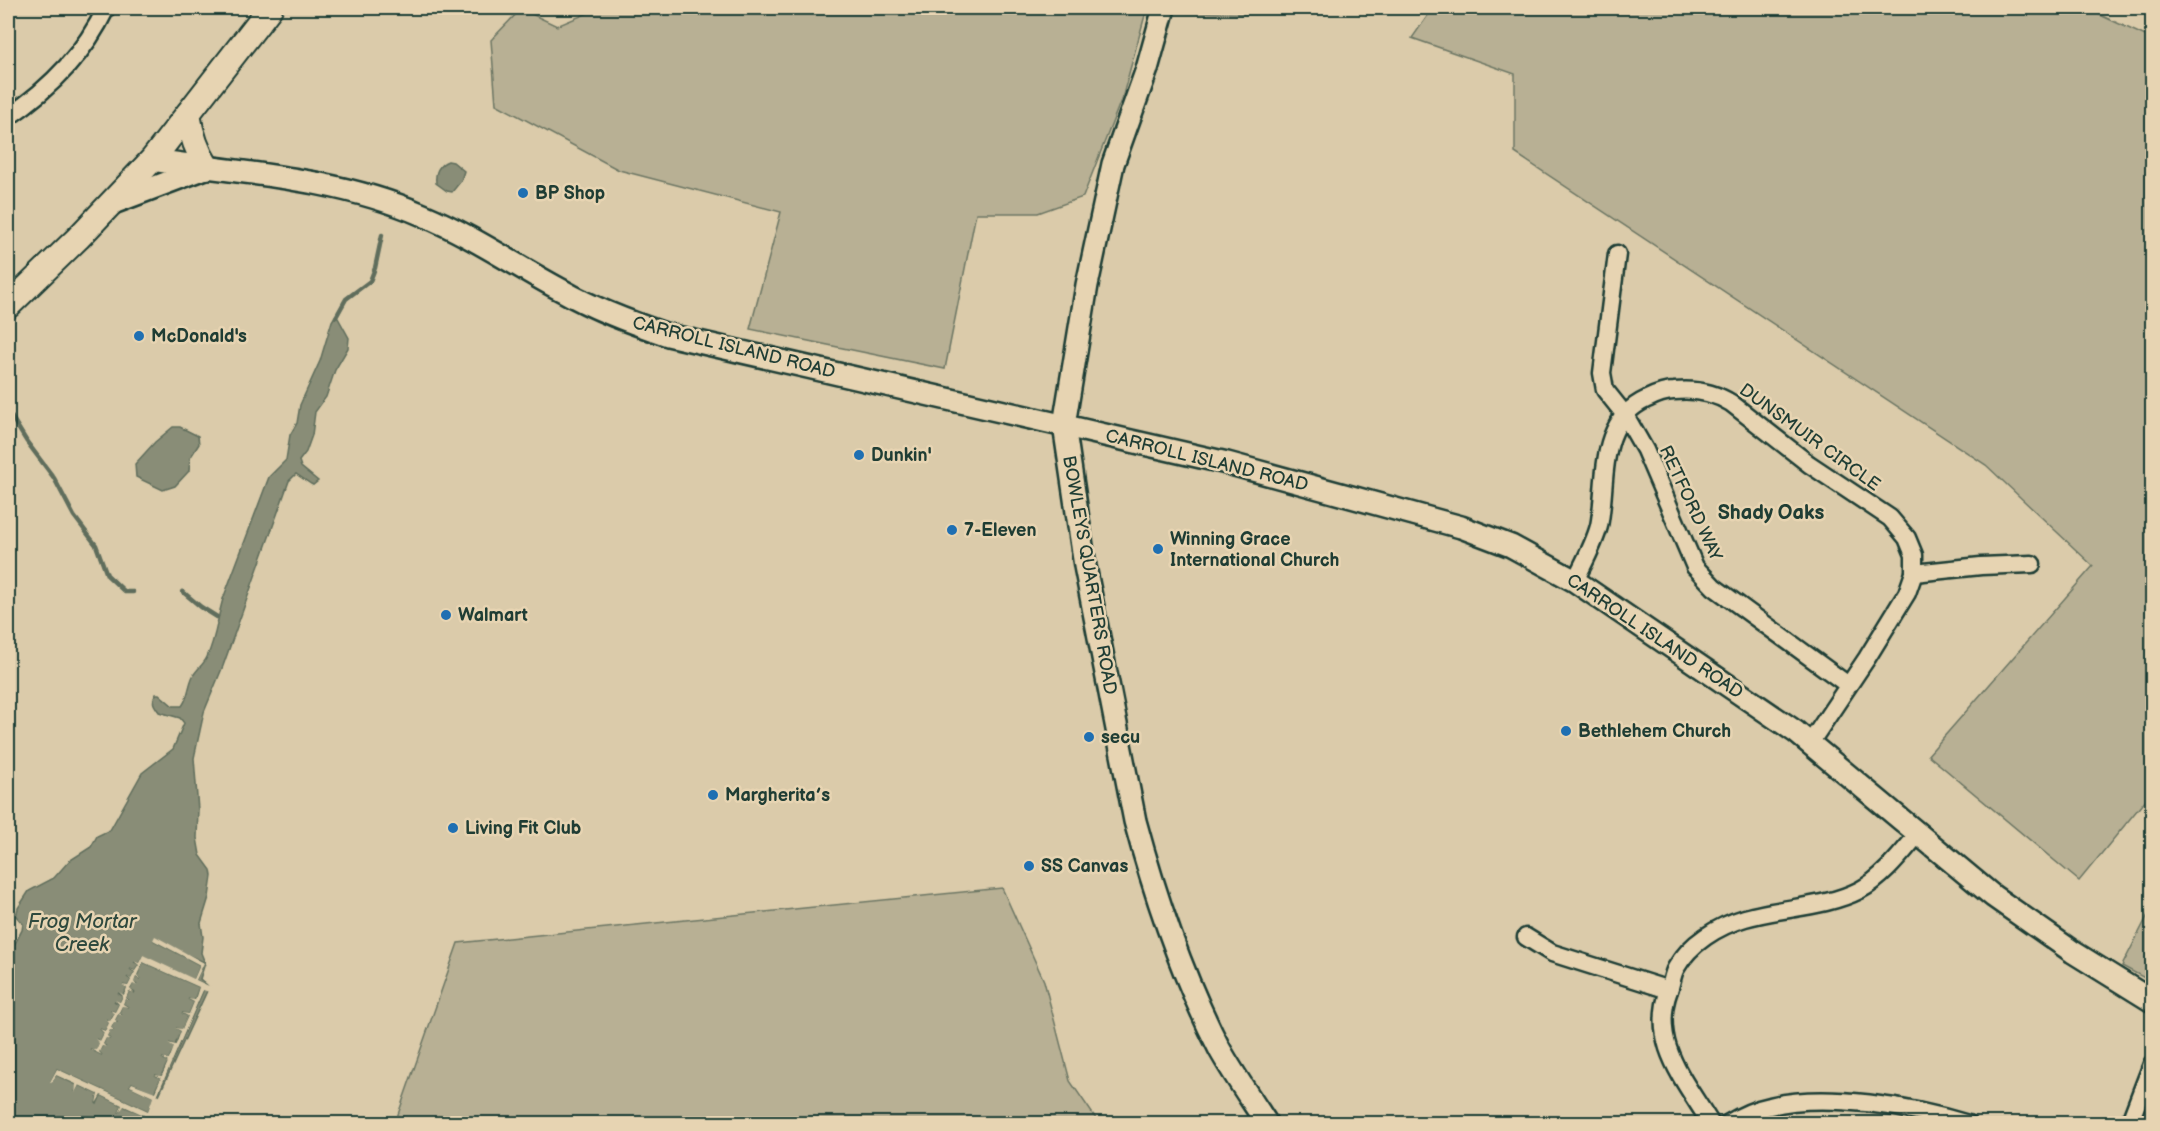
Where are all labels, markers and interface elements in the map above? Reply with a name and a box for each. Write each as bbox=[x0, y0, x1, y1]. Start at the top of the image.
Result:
place label: BP Shop bbox=[535, 183, 605, 204]
marker: BP Shop bbox=[516, 186, 530, 200]
street label: CARROLL ISLAND ROAD bbox=[630, 312, 837, 383]
place label: McDonald's bbox=[151, 326, 247, 347]
marker: McDonald's bbox=[132, 329, 146, 343]
street label: DUNSMUIR CIRCLE bbox=[1735, 379, 1884, 496]
street label: CARROLL ISLAND ROAD bbox=[1103, 425, 1310, 496]
street label: RETFORD WAY bbox=[1655, 442, 1727, 565]
place label: Dunkin' bbox=[871, 445, 932, 466]
marker: Dunkin' bbox=[852, 448, 866, 462]
street label: BOWLEYS QUARTERS ROAD bbox=[1058, 454, 1121, 696]
district label: Shady Oaks bbox=[1718, 501, 1824, 525]
place label: 7-Eleven bbox=[964, 520, 1036, 541]
marker: 7-Eleven bbox=[945, 523, 959, 537]
place label: Winning Grace International Church bbox=[1170, 529, 1339, 571]
marker: Winning Grace International Church bbox=[1151, 542, 1165, 556]
street label: CARROLL ISLAND ROAD bbox=[1563, 570, 1747, 703]
place label: Walmart bbox=[458, 605, 528, 626]
marker: Walmart bbox=[439, 608, 453, 622]
place label: Bethlehem Church bbox=[1578, 721, 1731, 742]
marker: Bethlehem Church bbox=[1559, 724, 1573, 738]
place label: secu bbox=[1101, 727, 1140, 748]
marker: secu bbox=[1082, 730, 1096, 744]
place label: Margherita’s bbox=[725, 785, 830, 806]
marker: Margherita’s bbox=[706, 788, 720, 802]
place label: Living Fit Club bbox=[465, 818, 582, 839]
marker: Living Fit Club bbox=[446, 821, 460, 835]
place label: SS Canvas bbox=[1041, 856, 1128, 877]
marker: SS Canvas bbox=[1022, 859, 1036, 873]
water label: Frog Mortar Creek bbox=[28, 910, 138, 957]

